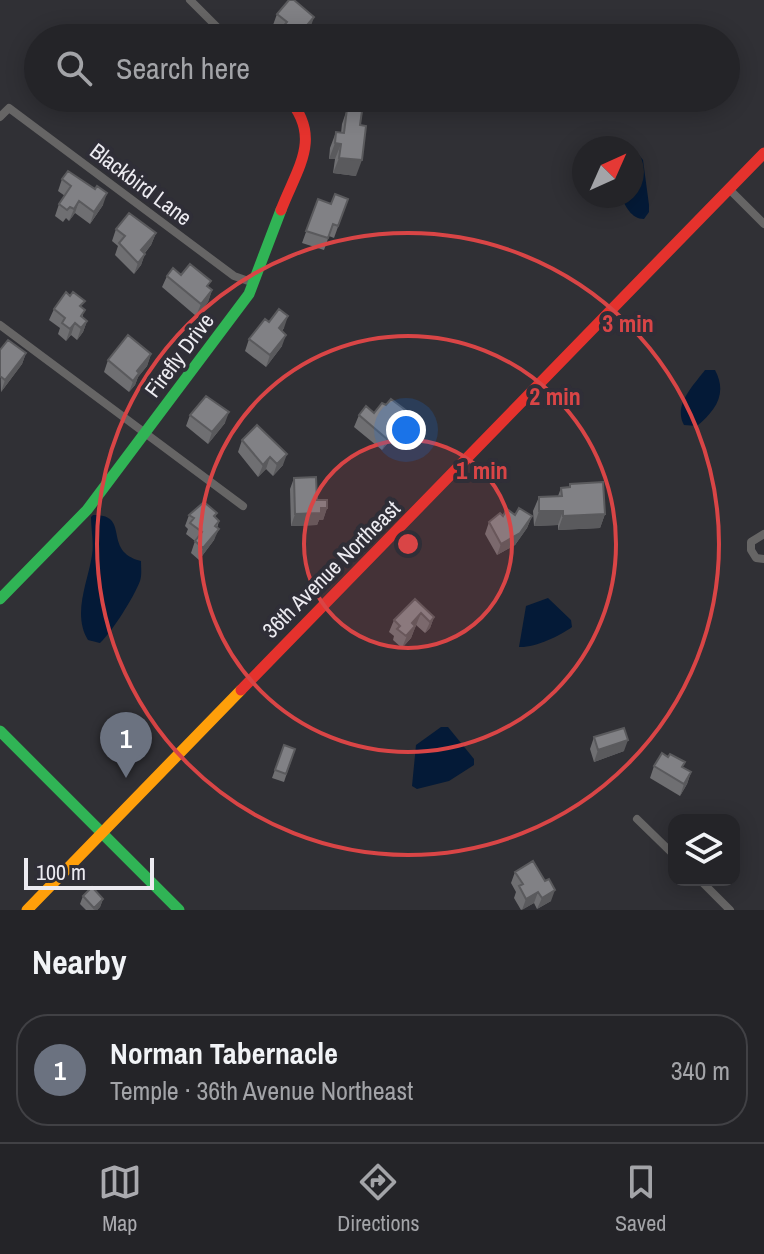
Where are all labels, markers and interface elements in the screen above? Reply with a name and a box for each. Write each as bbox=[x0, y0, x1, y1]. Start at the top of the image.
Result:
search box bbox=[24, 24, 740, 112]
icon: search bbox=[52, 46, 96, 90]
text: Search here bbox=[116, 48, 250, 88]
street label: Blackbird Lane bbox=[84, 136, 198, 232]
north arrow bbox=[572, 136, 644, 208]
street label: Firefly Drive bbox=[137, 307, 221, 403]
text: 3 min bbox=[602, 307, 654, 339]
text: 2 min bbox=[529, 380, 581, 412]
your location bbox=[386, 410, 426, 450]
text: 1 min bbox=[456, 454, 508, 486]
street label: 36th Avenue Northeast bbox=[256, 494, 406, 644]
centre of rings bbox=[394, 530, 422, 558]
pin: 1 bbox=[100, 712, 152, 778]
map controls bbox=[668, 814, 740, 886]
button: layers bbox=[668, 814, 740, 886]
scale bar bbox=[24, 854, 154, 890]
text: 100 m bbox=[36, 857, 86, 887]
text: Nearby bbox=[32, 939, 127, 985]
text: Norman Tabernacle bbox=[110, 1033, 338, 1073]
text: 1 bbox=[54, 1053, 66, 1088]
text: 340 m bbox=[671, 1053, 730, 1088]
text: Temple · 36th Avenue Northeast bbox=[110, 1073, 413, 1108]
tab: Map bbox=[98, 1160, 142, 1238]
tab: Directions bbox=[337, 1160, 420, 1238]
tab: Saved bbox=[615, 1160, 666, 1238]

